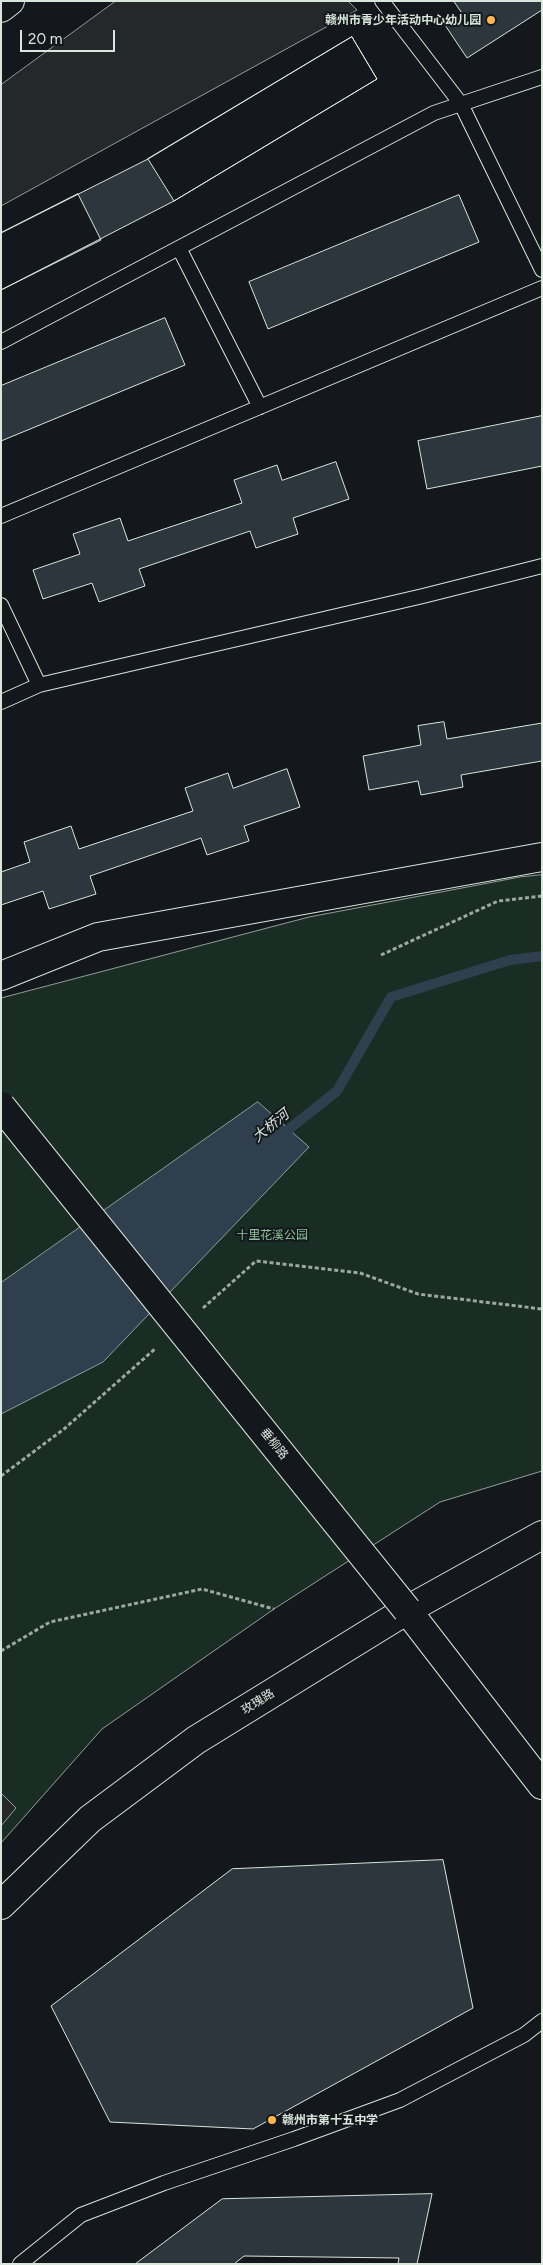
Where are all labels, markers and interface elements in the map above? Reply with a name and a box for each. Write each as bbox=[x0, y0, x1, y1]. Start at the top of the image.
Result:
place label: 赣州市青少年活动中心幼儿园 bbox=[325, 13, 481, 27]
marker: 赣州市青少年活动中心幼儿园 bbox=[485, 14, 497, 26]
scale bar bbox=[22, 20, 118, 52]
text: 20 m bbox=[28, 30, 62, 48]
water label: 大桥河 bbox=[249, 1106, 293, 1146]
park label: 十里花溪公园 bbox=[236, 1228, 308, 1242]
street label: 垂柳路 bbox=[257, 1425, 291, 1463]
street label: 玫瑰路 bbox=[239, 1686, 277, 1718]
place label: 赣州市第十五中学 bbox=[282, 2113, 378, 2127]
marker: 赣州市第十五中学 bbox=[266, 2114, 278, 2126]

